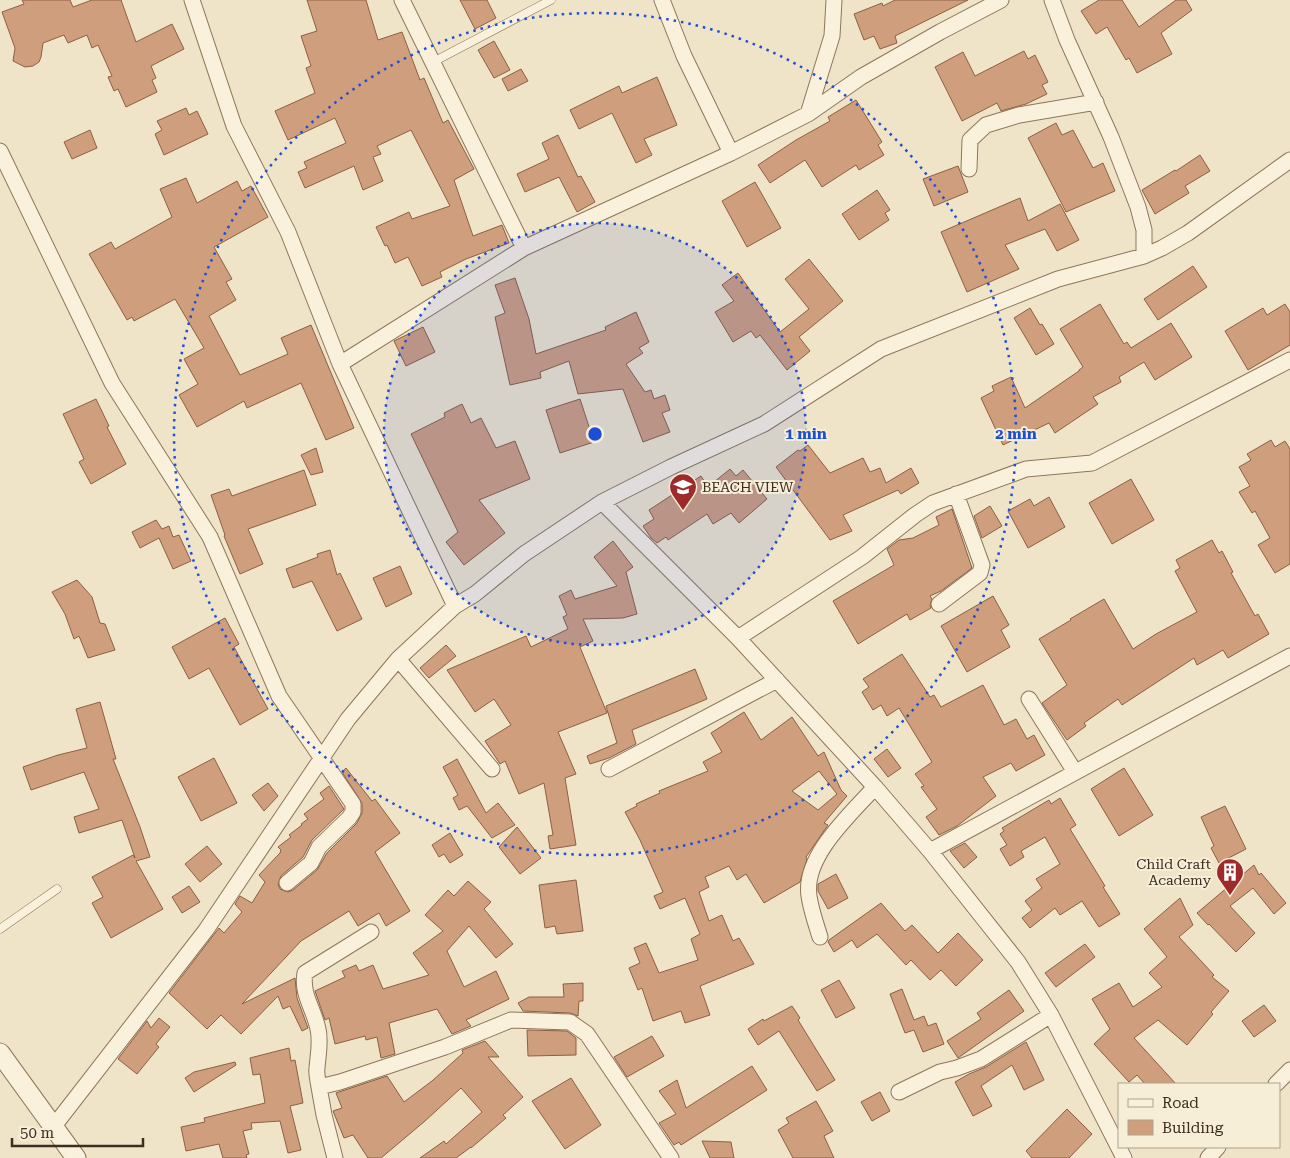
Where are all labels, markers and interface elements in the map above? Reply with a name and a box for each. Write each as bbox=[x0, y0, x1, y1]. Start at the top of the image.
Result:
centre of rings bbox=[586, 425, 604, 443]
text: 1 min bbox=[785, 425, 827, 443]
text: 2 min bbox=[995, 425, 1037, 443]
school or university icon: BEACH VIEW bbox=[668, 472, 698, 511]
place label: BEACH VIEW bbox=[702, 479, 794, 495]
place label: Child Craft Academy bbox=[1136, 856, 1212, 888]
building icon: Child Craft Academy bbox=[1215, 857, 1245, 896]
legend bbox=[1118, 1083, 1280, 1148]
text: Road bbox=[1162, 1094, 1199, 1112]
scale bar bbox=[12, 1116, 144, 1148]
text: Building bbox=[1162, 1119, 1224, 1137]
text: 50 m bbox=[20, 1124, 55, 1142]

